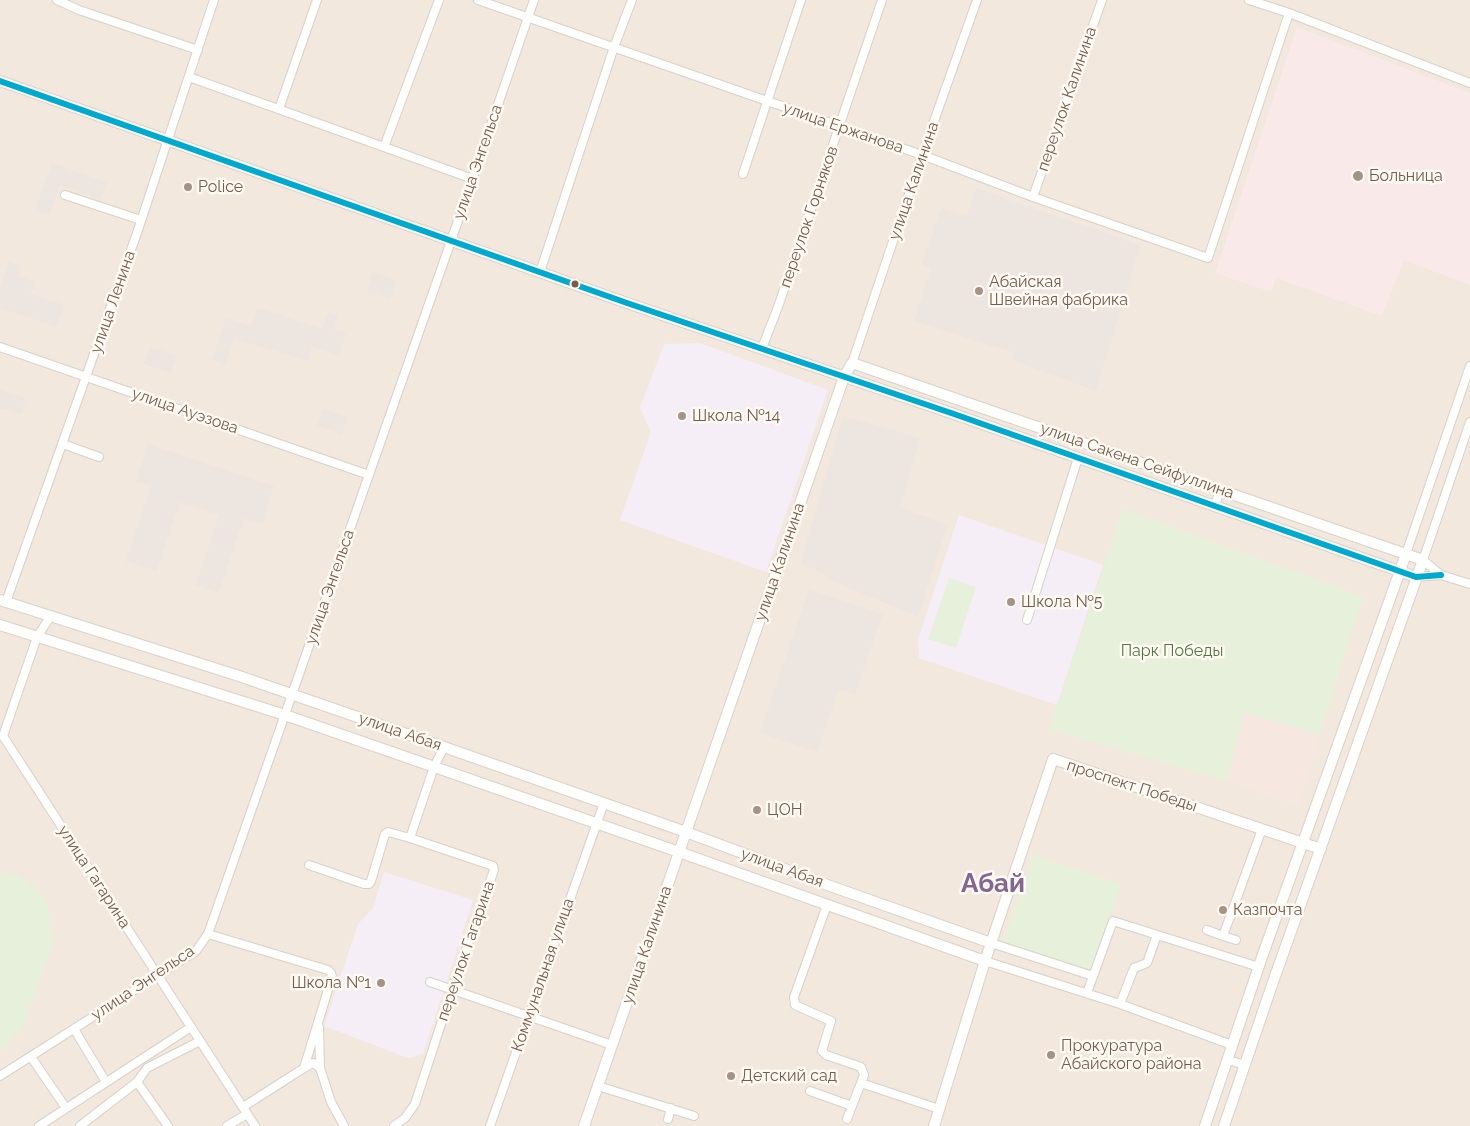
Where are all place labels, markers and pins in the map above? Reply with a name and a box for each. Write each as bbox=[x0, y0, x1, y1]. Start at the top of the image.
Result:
place label: Больница bbox=[1369, 166, 1443, 186]
marker: Больница bbox=[1351, 169, 1365, 183]
place label: Police bbox=[198, 177, 243, 197]
marker: Police bbox=[182, 181, 194, 193]
place label: Абайская Швейная фабрика bbox=[989, 272, 1128, 310]
unlabelled marker bbox=[570, 279, 580, 289]
marker: Абайская Швейная фабрика bbox=[973, 285, 985, 297]
place label: Школа №14 bbox=[692, 406, 780, 426]
marker: Школа №14 bbox=[676, 410, 688, 422]
place label: Школа №5 bbox=[1021, 592, 1102, 612]
marker: Школа №5 bbox=[1005, 596, 1017, 608]
place label: ЦОН bbox=[767, 800, 803, 820]
marker: ЦОН bbox=[751, 804, 763, 816]
place label: Казпочта bbox=[1233, 900, 1302, 920]
marker: Казпочта bbox=[1217, 904, 1229, 916]
place label: Школа №1 bbox=[291, 973, 371, 993]
marker: Школа №1 bbox=[375, 977, 387, 989]
place label: Прокуратура Абайского района bbox=[1061, 1036, 1201, 1074]
marker: Прокуратура Абайского района bbox=[1045, 1049, 1057, 1061]
place label: Детский сад bbox=[741, 1066, 837, 1086]
marker: Детский сад bbox=[725, 1070, 737, 1082]

